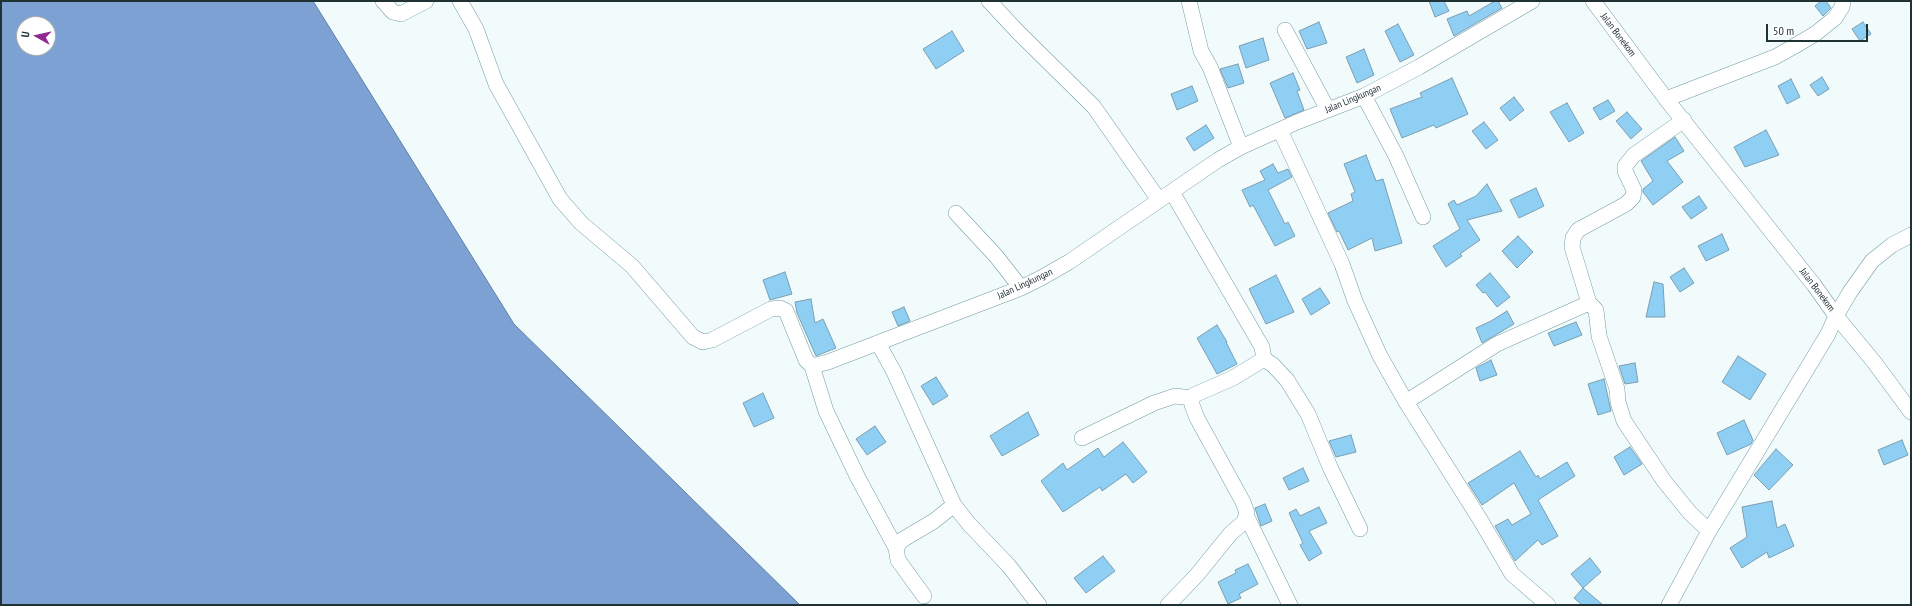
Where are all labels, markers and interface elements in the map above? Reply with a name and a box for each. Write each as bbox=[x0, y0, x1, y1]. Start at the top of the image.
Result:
street label: Jalan Bonekom bbox=[1598, 11, 1638, 59]
north arrow bbox=[16, 16, 56, 56]
scale bar bbox=[1768, 16, 1870, 42]
text: 50 m bbox=[1773, 23, 1794, 38]
text: U bbox=[18, 31, 32, 38]
street label: Jalan Lingkungan bbox=[1323, 82, 1383, 116]
street label: Jalan Lingkungan bbox=[995, 266, 1055, 302]
street label: Jalan Bonekom bbox=[1797, 266, 1837, 314]

